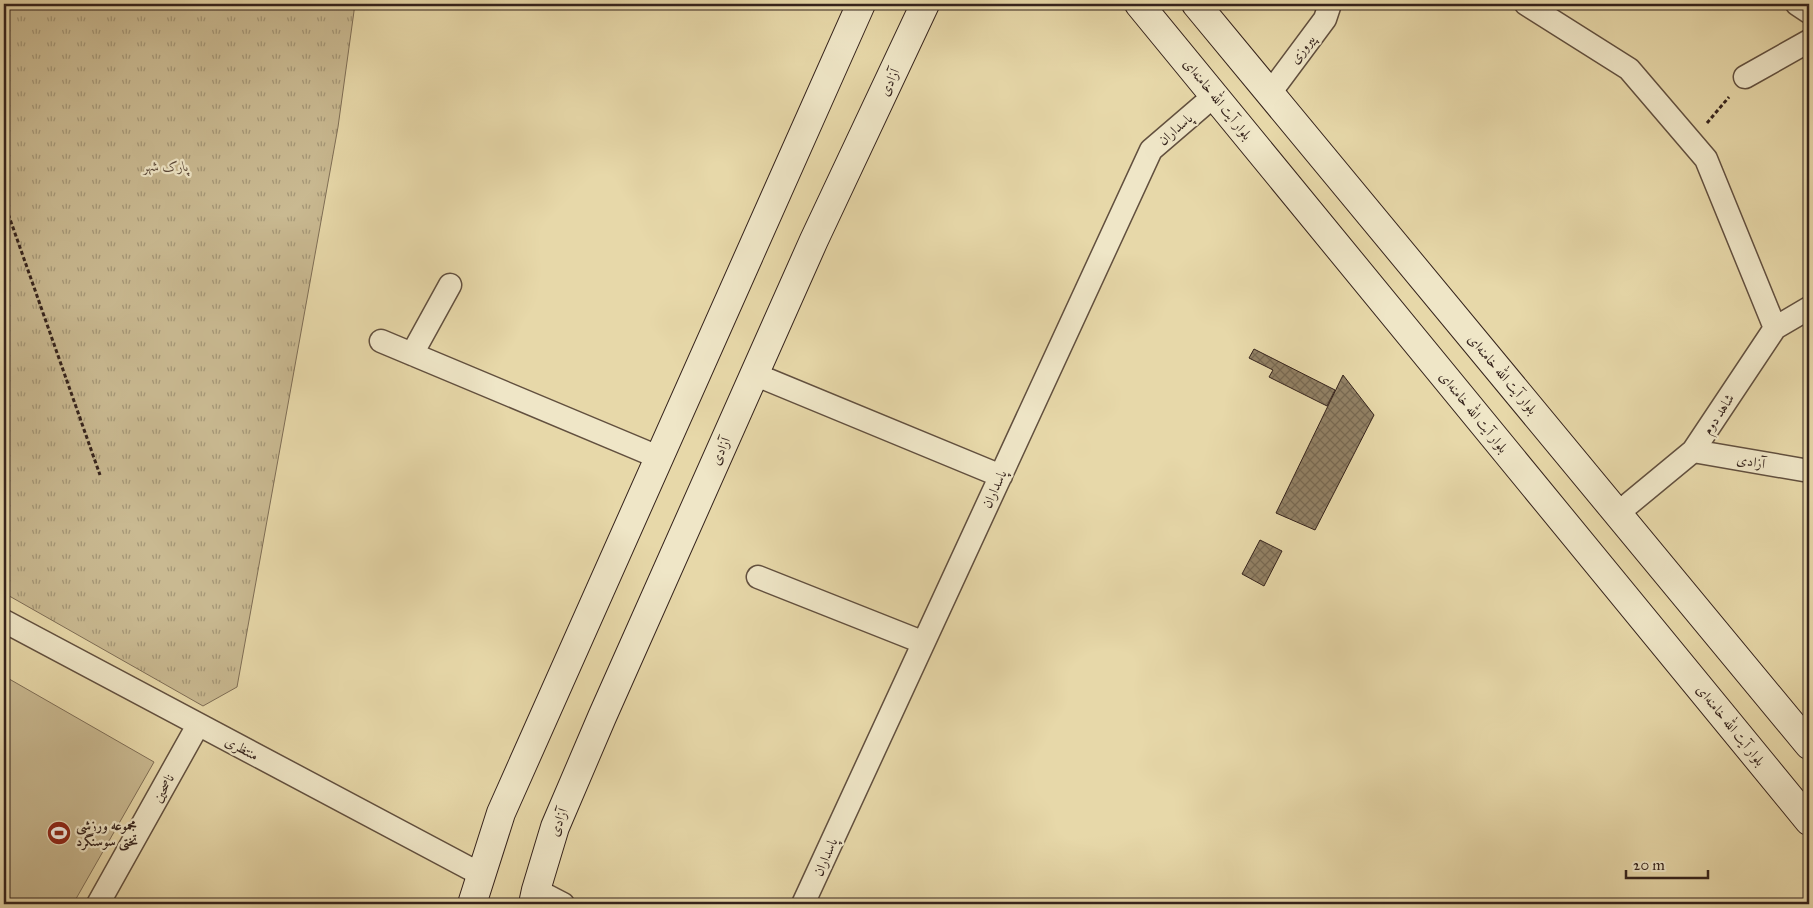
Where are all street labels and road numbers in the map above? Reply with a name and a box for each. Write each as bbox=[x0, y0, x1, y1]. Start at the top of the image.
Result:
street label: پیروزی bbox=[1286, 30, 1321, 68]
street label: بلوار آیت الله خامنه‌ای bbox=[1180, 53, 1258, 144]
street label: آزادی bbox=[876, 64, 904, 99]
street label: پاسداران bbox=[1155, 109, 1198, 150]
street label: بلوار آیت‌ الله خامنه‌ای bbox=[1464, 329, 1544, 418]
street label: بلوار آیت الله خامنه‌ای bbox=[1436, 366, 1514, 457]
street label: شاهد دوم bbox=[1699, 391, 1741, 440]
street label: آزادی bbox=[707, 433, 735, 468]
street label: آزادی bbox=[1735, 451, 1768, 473]
street label: پاسداران bbox=[978, 466, 1013, 512]
street label: بلوار آیت الله خامنه‌ای bbox=[1693, 679, 1771, 770]
street label: منتظری bbox=[222, 733, 261, 764]
street label: ناصحین bbox=[149, 771, 178, 805]
street label: آزادی bbox=[545, 804, 572, 839]
street label: پاسداران bbox=[810, 834, 844, 880]

